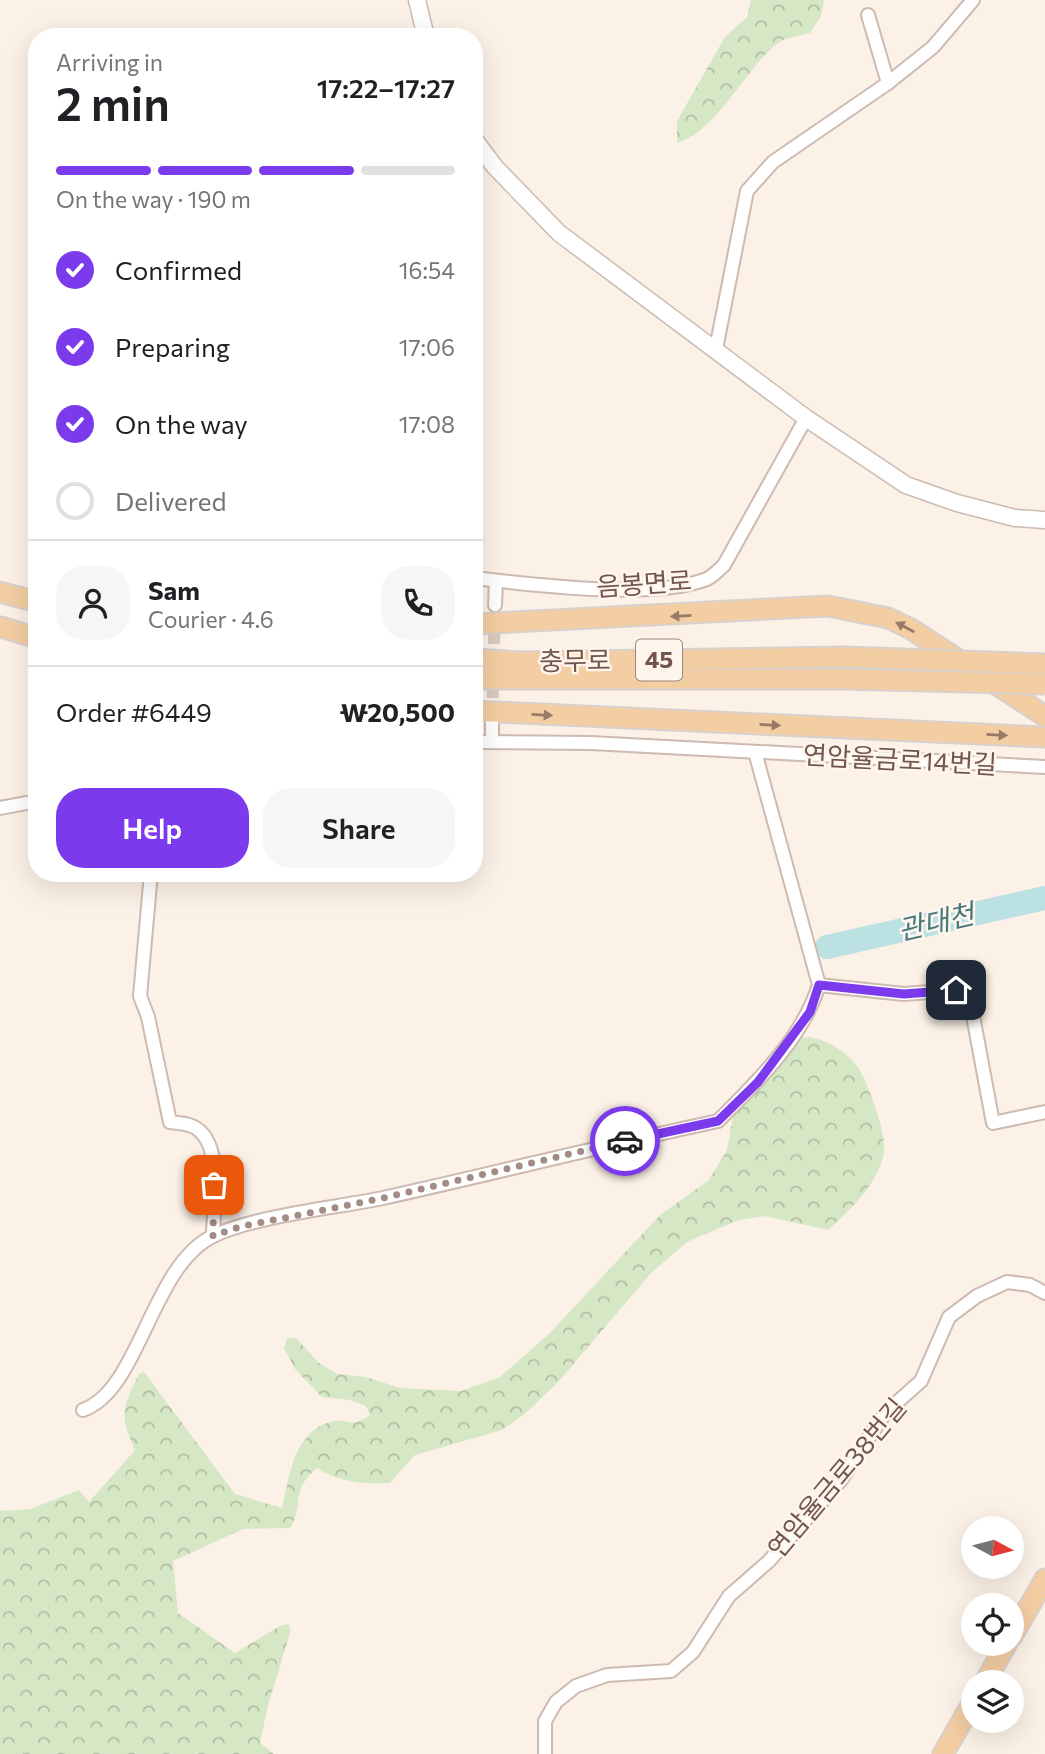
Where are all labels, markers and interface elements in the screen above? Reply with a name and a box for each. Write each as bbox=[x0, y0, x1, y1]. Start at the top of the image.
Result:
text: Arriving in bbox=[56, 48, 163, 76]
text: 17:22–17:27 bbox=[317, 72, 455, 103]
text: 2 min bbox=[56, 74, 170, 130]
text: On the way · 190 m bbox=[56, 185, 251, 213]
icon: check bbox=[56, 251, 94, 289]
text: Confirmed bbox=[115, 254, 242, 285]
text: 16:54 bbox=[399, 256, 455, 284]
icon: check bbox=[56, 328, 94, 366]
text: Preparing bbox=[115, 331, 230, 362]
text: 17:06 bbox=[399, 333, 455, 361]
icon: check bbox=[56, 405, 94, 443]
text: On the way bbox=[115, 408, 248, 439]
text: 17:08 bbox=[399, 410, 455, 438]
text: Delivered bbox=[115, 485, 226, 516]
street label: 음봉면로 bbox=[595, 564, 693, 601]
button: person bbox=[56, 566, 130, 640]
button: phone bbox=[381, 566, 455, 640]
text: Sam bbox=[148, 574, 200, 605]
text: Courier · 4.6 bbox=[148, 605, 274, 633]
one-way arrow bbox=[670, 610, 692, 621]
one-way arrow bbox=[895, 621, 915, 632]
road number: 45 bbox=[636, 640, 682, 680]
street label: 충무로 bbox=[539, 643, 611, 676]
text: Order #6449 bbox=[56, 696, 212, 727]
text: ₩20,500 bbox=[339, 696, 455, 727]
one-way arrow bbox=[532, 710, 554, 721]
one-way arrow bbox=[759, 720, 781, 731]
one-way arrow bbox=[986, 730, 1008, 741]
street label: 연암율금로14번길 bbox=[802, 738, 998, 779]
button: Help bbox=[56, 788, 249, 868]
button: Share bbox=[263, 788, 455, 868]
water label: 관대천 bbox=[894, 895, 980, 946]
pin bbox=[926, 960, 986, 1020]
icon: home bbox=[937, 971, 975, 1009]
courier bbox=[590, 1106, 660, 1176]
icon: car bbox=[606, 1122, 644, 1160]
pin bbox=[184, 1155, 244, 1215]
icon: bag bbox=[195, 1166, 233, 1204]
street label: 연암율금로38번길 bbox=[760, 1391, 911, 1563]
north arrow bbox=[961, 1516, 1024, 1578]
map controls bbox=[961, 1516, 1024, 1733]
button: locate bbox=[961, 1593, 1024, 1656]
button: layers bbox=[961, 1670, 1024, 1733]

